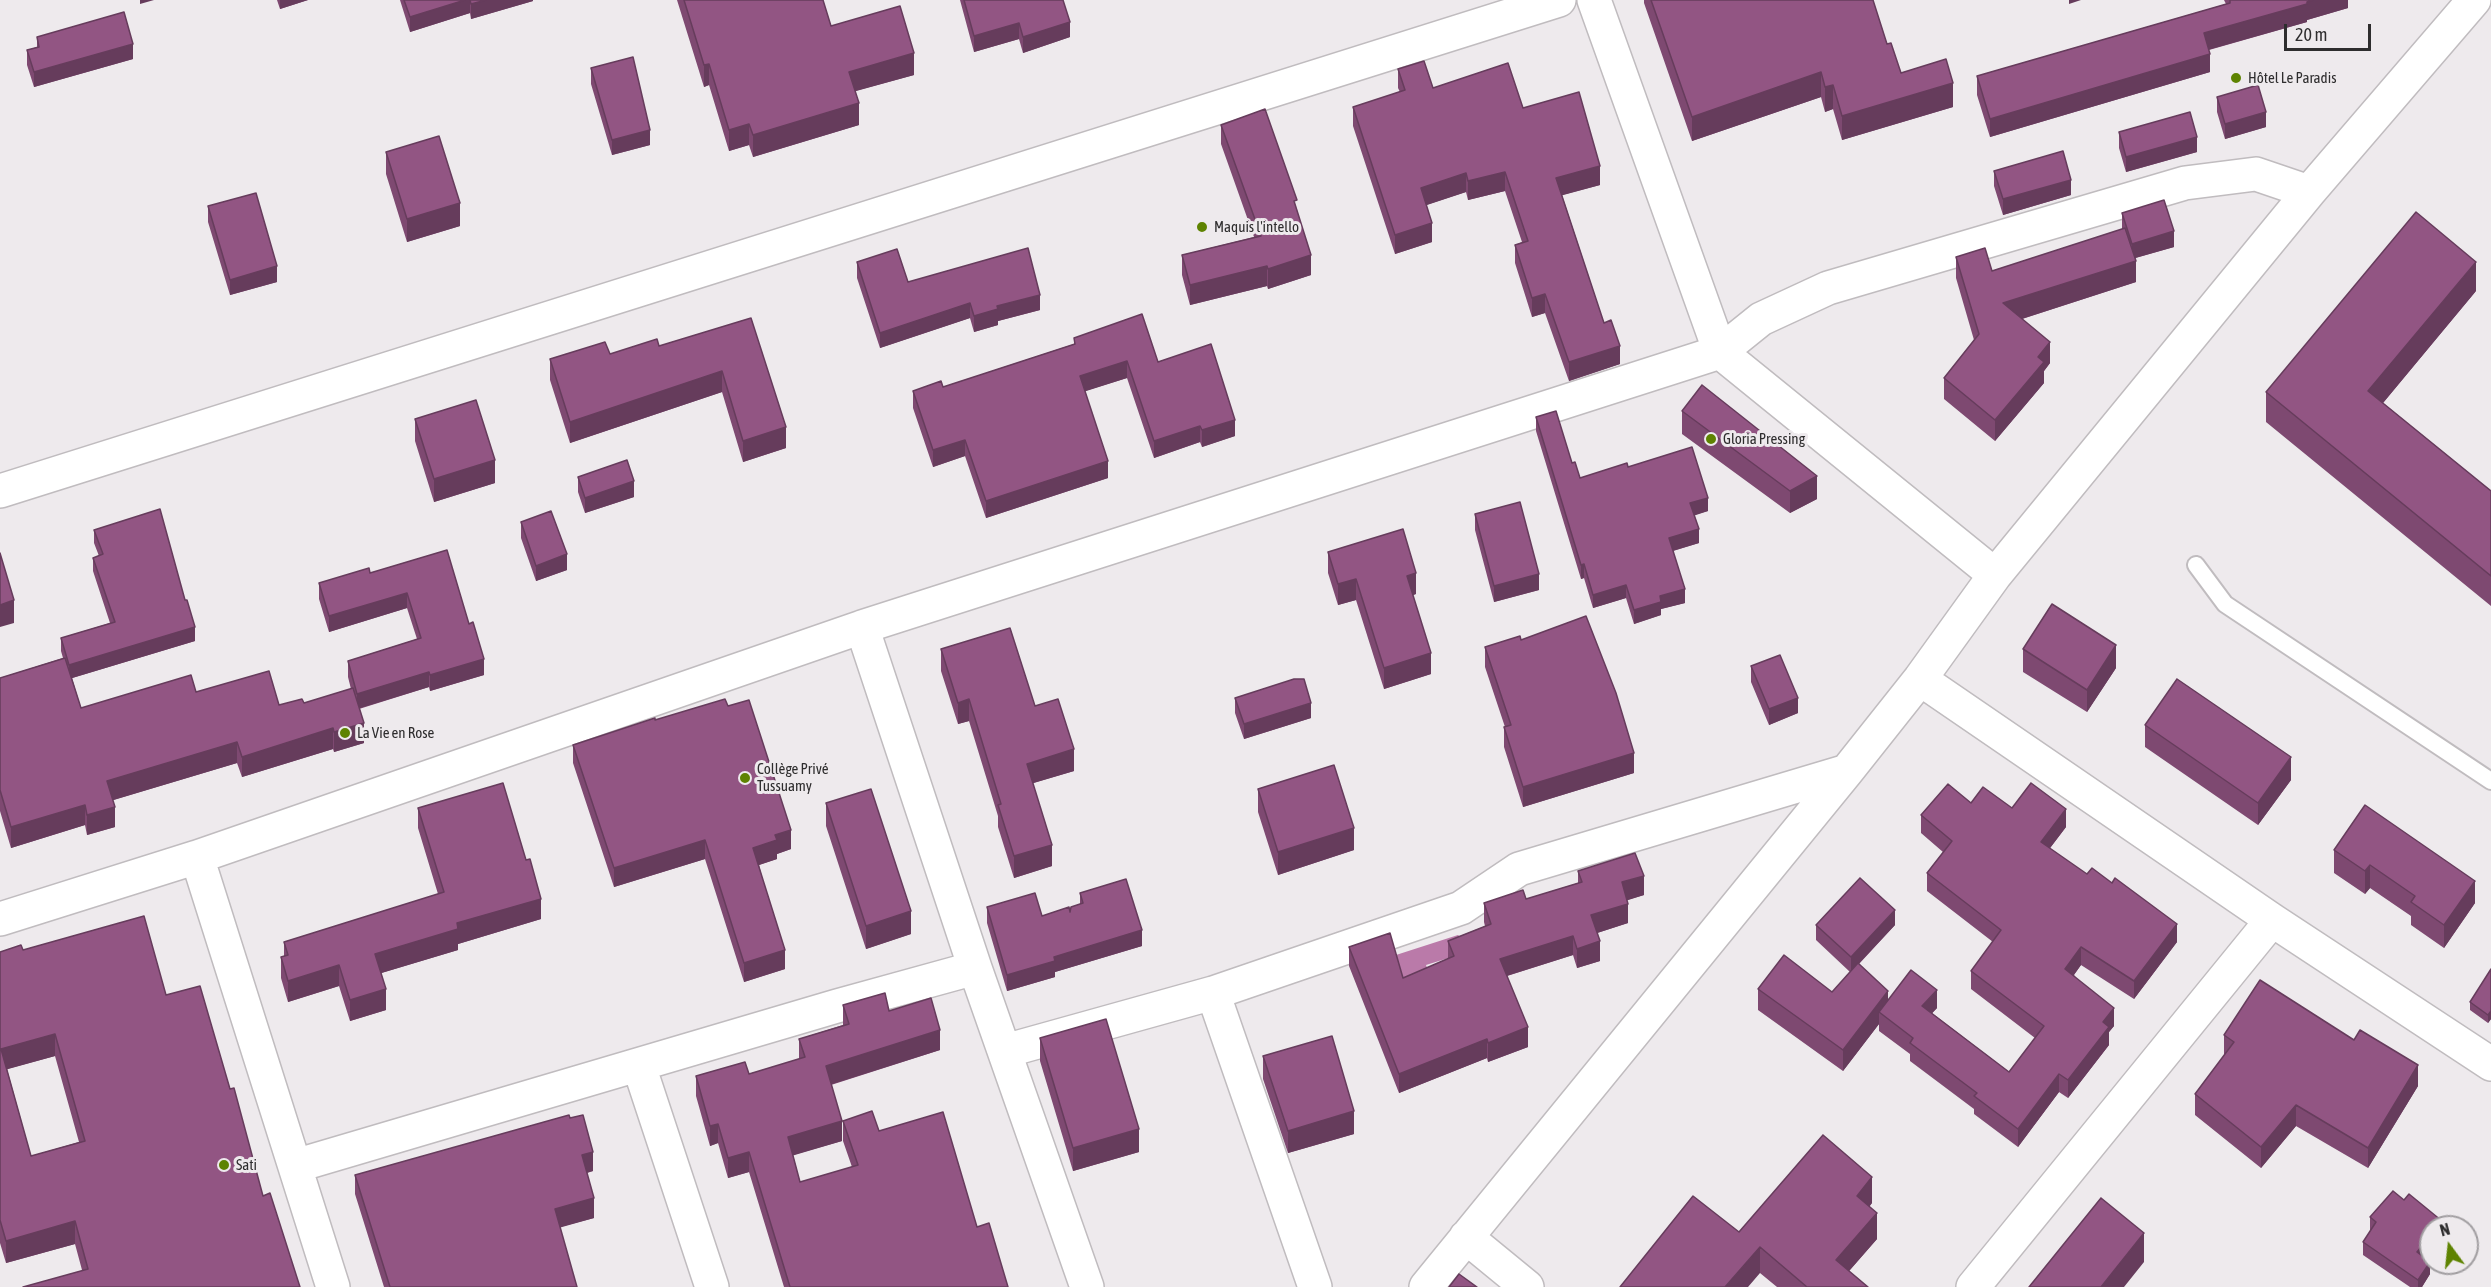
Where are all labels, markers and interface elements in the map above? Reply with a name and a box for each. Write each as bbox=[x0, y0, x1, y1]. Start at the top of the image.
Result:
scale bar bbox=[2287, 12, 2374, 50]
text: 20 m bbox=[2295, 24, 2327, 45]
place label: Hôtel Le Paradis bbox=[2248, 69, 2336, 87]
marker: Hôtel Le Paradis bbox=[2229, 71, 2243, 85]
place label: Maquis l'intello bbox=[1214, 218, 1299, 236]
marker: Maquis l'intello bbox=[1195, 220, 1209, 234]
place label: Gloria Pressing bbox=[1723, 430, 1805, 448]
marker: Gloria Pressing bbox=[1704, 432, 1718, 446]
place label: La Vie en Rose bbox=[357, 724, 434, 742]
marker: La Vie en Rose bbox=[338, 726, 352, 740]
place label: Collège Privé Tussuamy bbox=[757, 760, 828, 795]
marker: Collège Privé Tussuamy bbox=[738, 771, 752, 785]
place label: Sati bbox=[236, 1156, 257, 1174]
marker: Sati bbox=[217, 1158, 231, 1172]
north arrow bbox=[2419, 1215, 2479, 1275]
text: N bbox=[2438, 1220, 2452, 1239]

